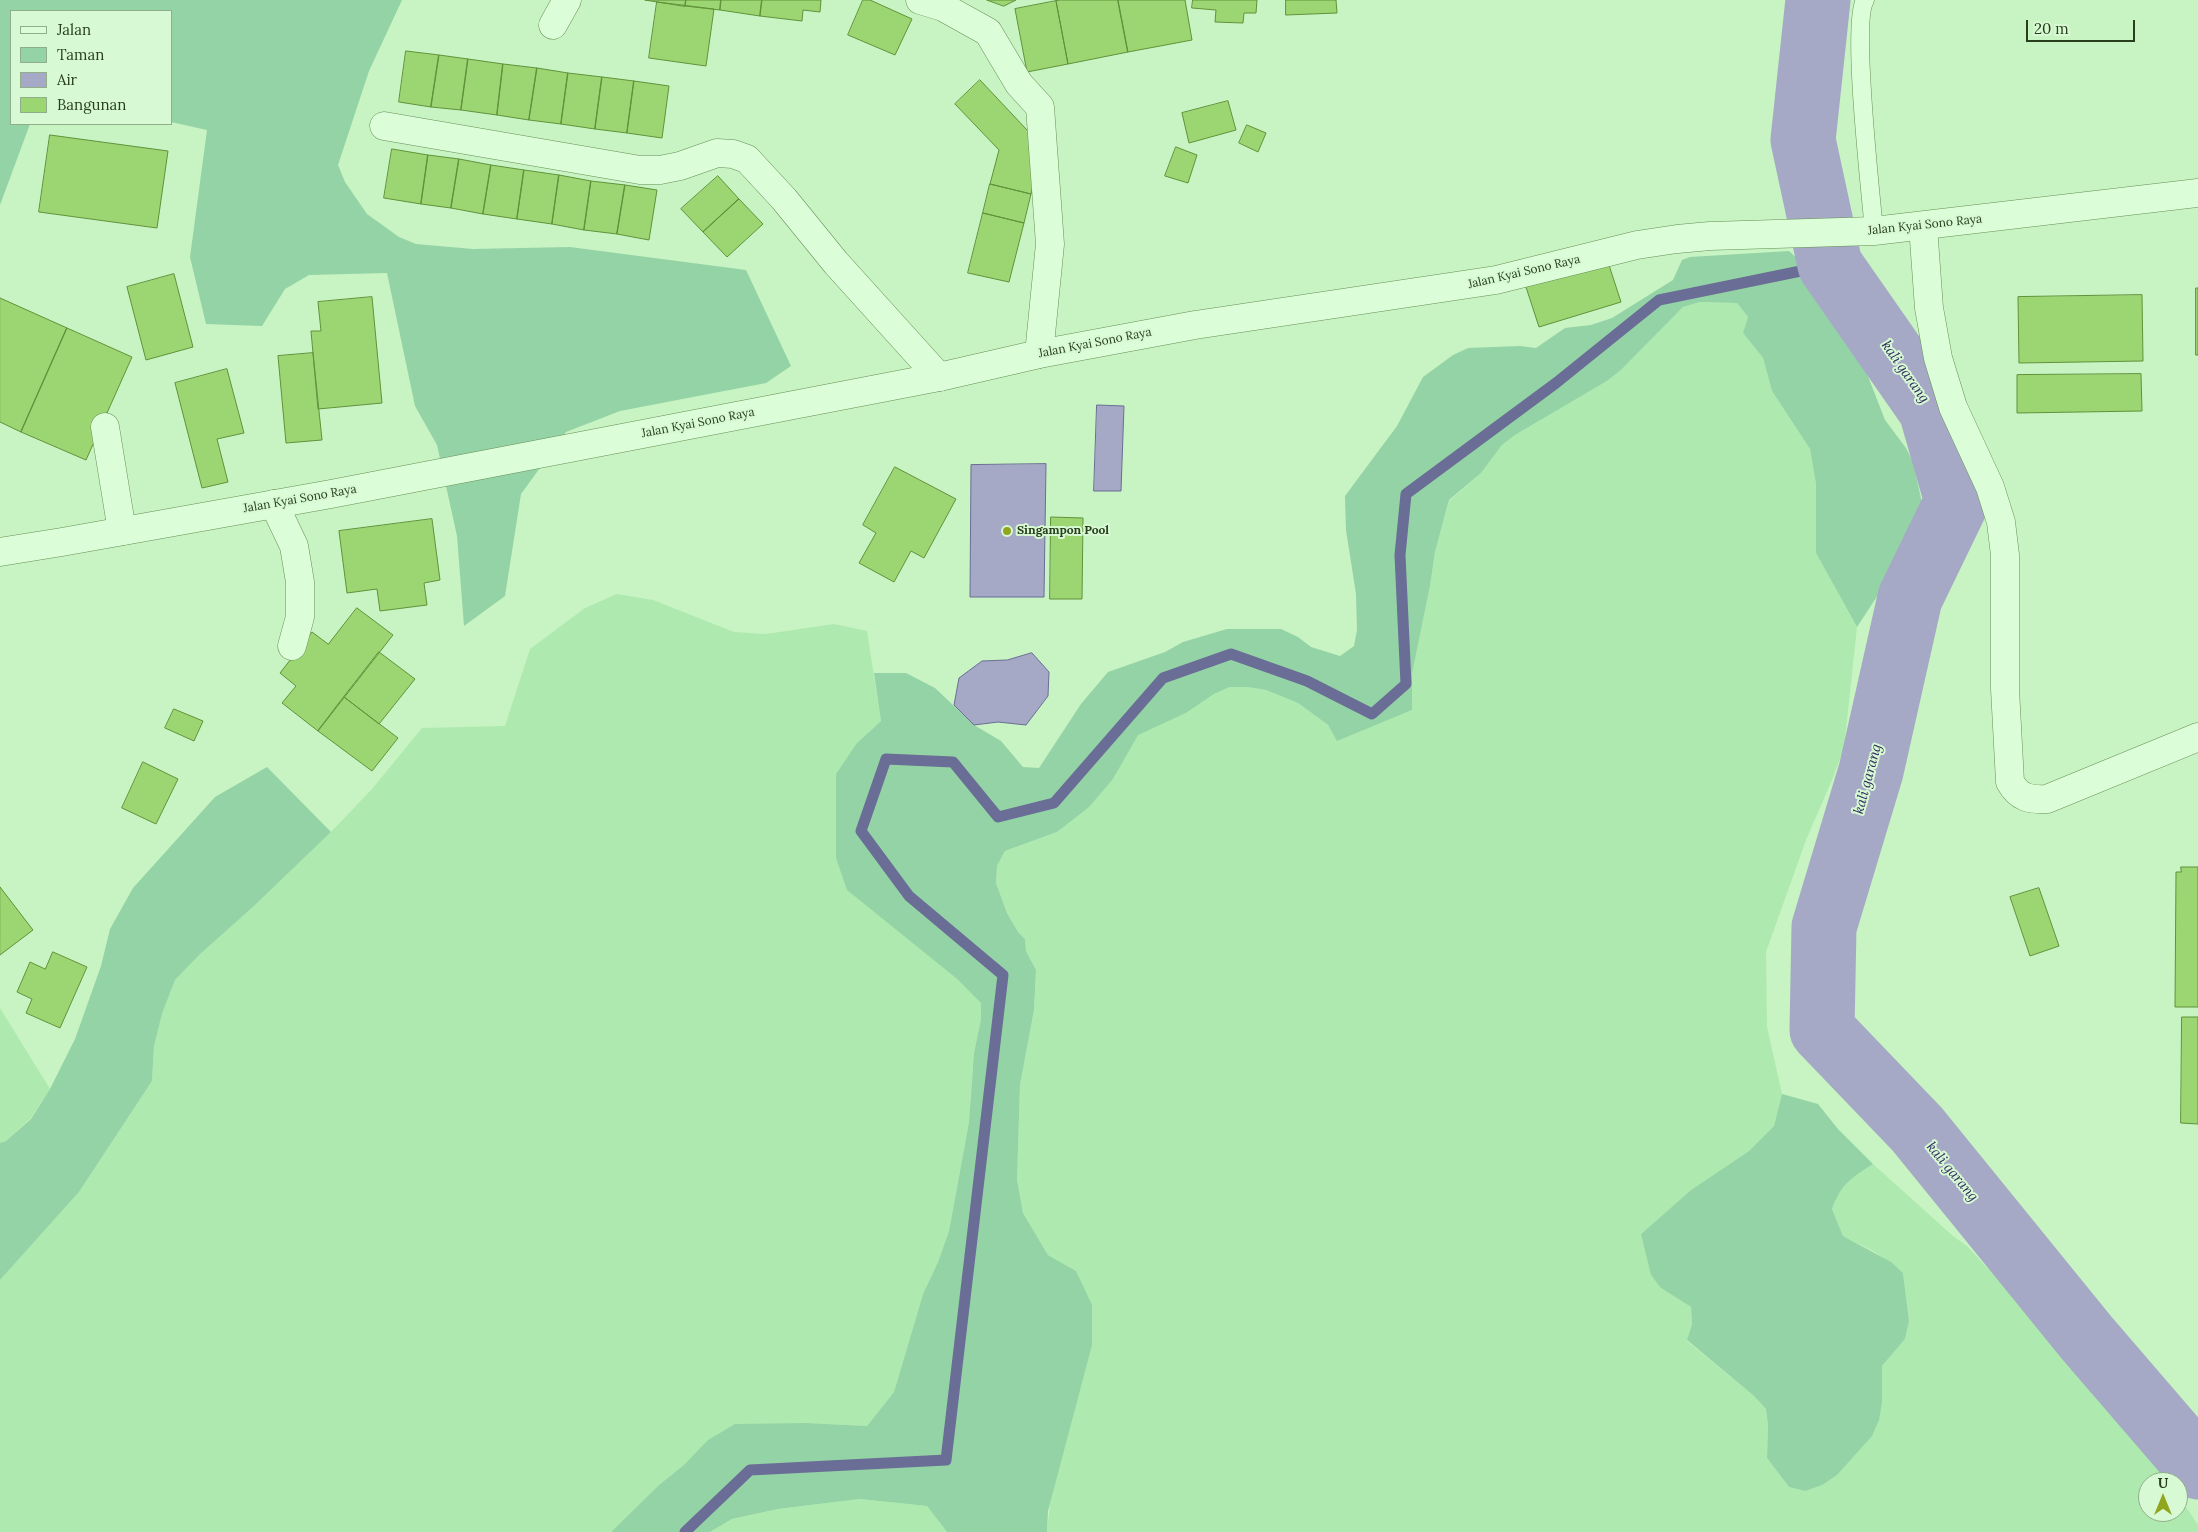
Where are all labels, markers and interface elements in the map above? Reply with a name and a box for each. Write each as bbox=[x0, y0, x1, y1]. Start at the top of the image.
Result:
legend bbox=[10, 10, 172, 125]
scale bar bbox=[2028, 10, 2137, 42]
text: 20 m bbox=[2034, 19, 2069, 38]
text: Jalan bbox=[57, 20, 91, 39]
text: Taman bbox=[57, 45, 104, 64]
text: Air bbox=[57, 70, 77, 89]
text: Bangunan bbox=[57, 95, 126, 114]
street label: Jalan Kyai Sono Raya bbox=[1867, 212, 1983, 238]
street label: Jalan Kyai Sono Raya bbox=[1466, 252, 1582, 292]
street label: Jalan Kyai Sono Raya bbox=[1037, 325, 1153, 361]
water label: kali garang bbox=[1878, 338, 1932, 406]
street label: Jalan Kyai Sono Raya bbox=[640, 405, 756, 441]
street label: Jalan Kyai Sono Raya bbox=[242, 482, 358, 516]
place label: Singampon Pool bbox=[1017, 524, 1109, 538]
marker: Singampon Pool bbox=[1001, 525, 1013, 537]
water label: kali garang bbox=[1851, 742, 1885, 816]
water label: kali garang bbox=[1923, 1139, 1981, 1205]
north arrow bbox=[2138, 1472, 2188, 1522]
text: U bbox=[2158, 1474, 2168, 1492]

